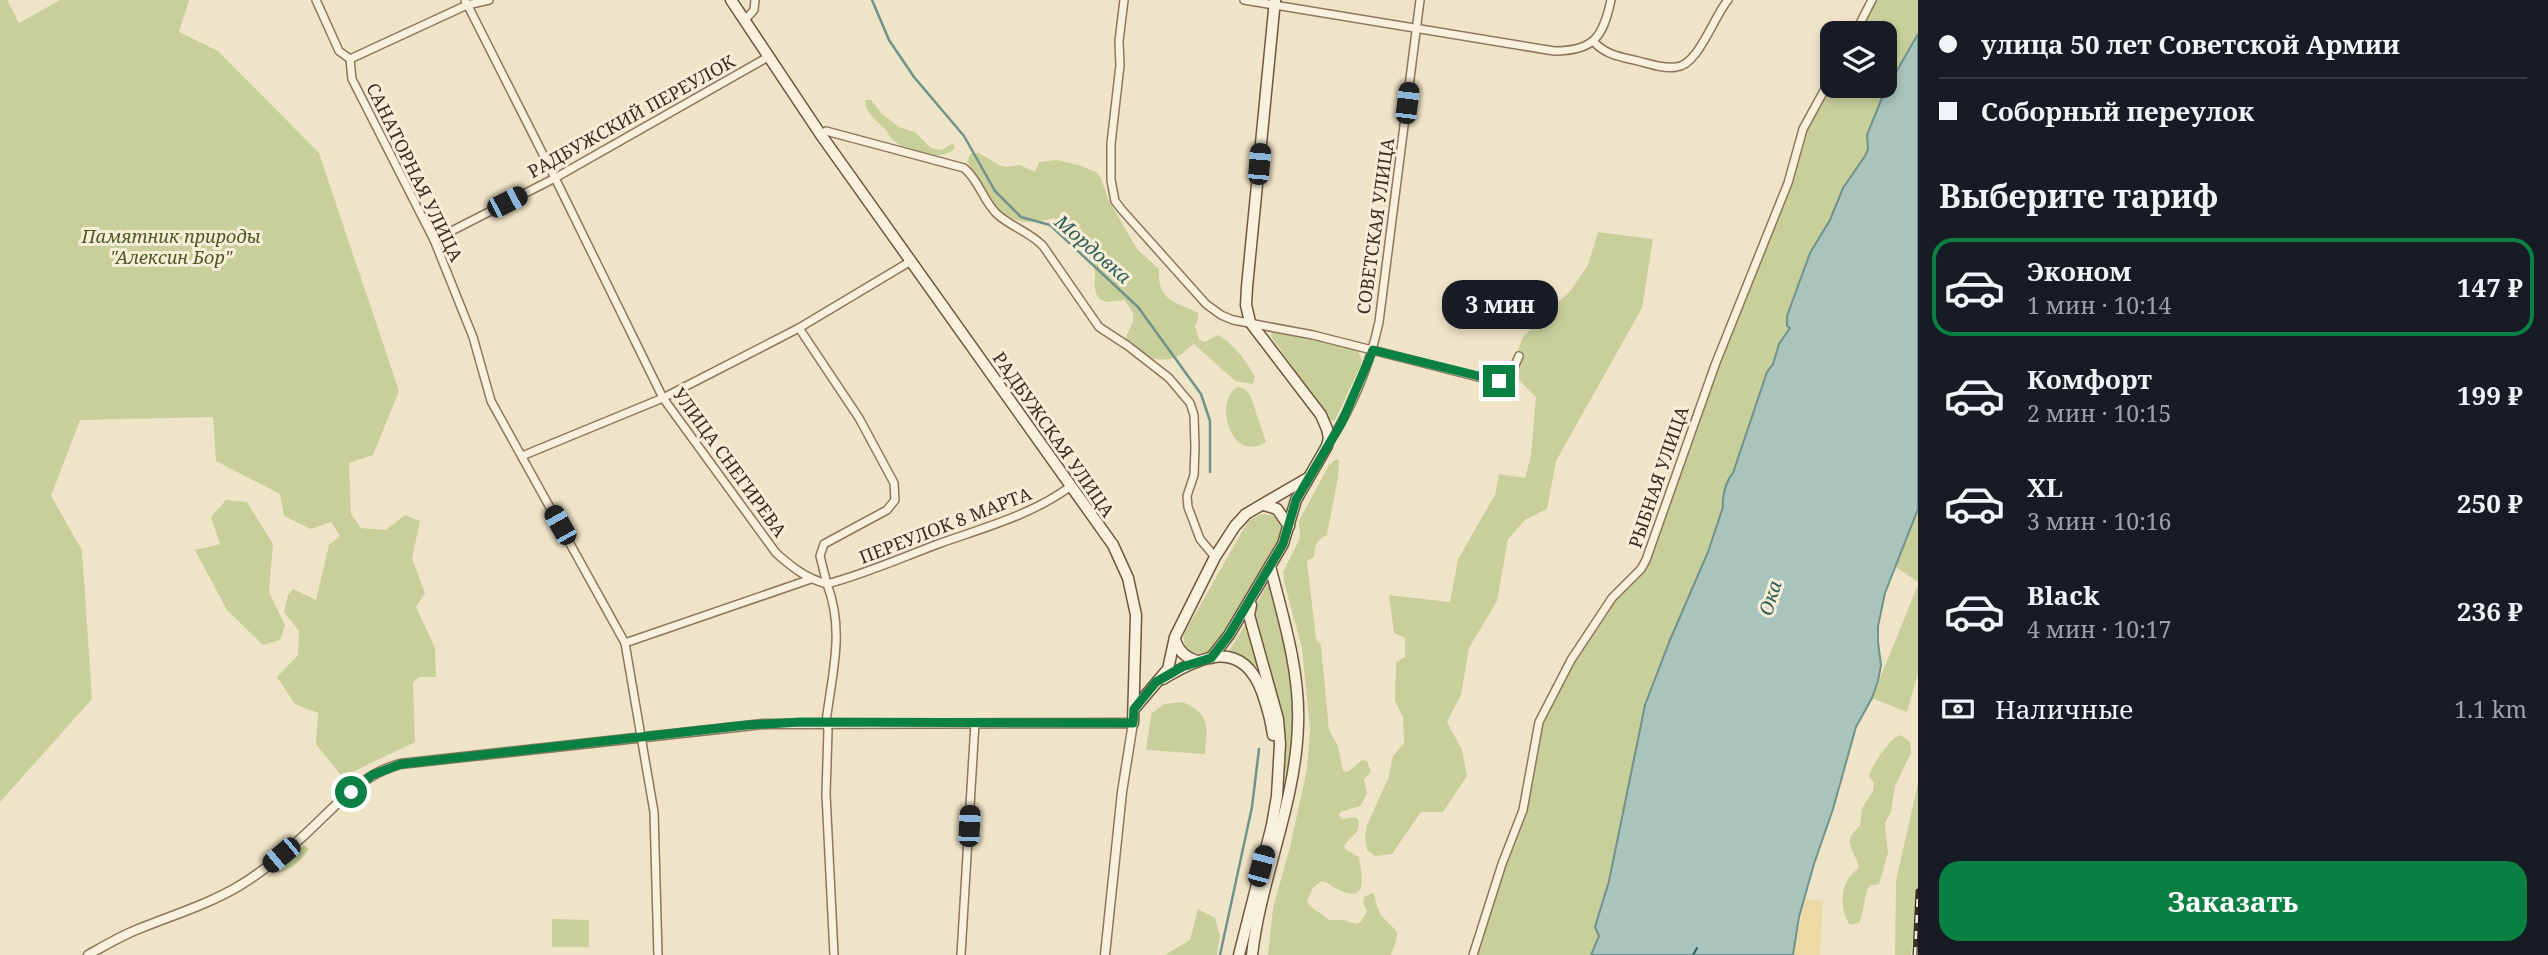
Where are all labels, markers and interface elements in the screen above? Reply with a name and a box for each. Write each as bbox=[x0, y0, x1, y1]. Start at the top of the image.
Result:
map controls bbox=[1820, 21, 1897, 98]
button: layers bbox=[1820, 21, 1897, 98]
text: улица 50 лет Советской Армии bbox=[1981, 26, 2400, 62]
street label: РАДБУЖСКИЙ ПЕРЕУЛОК bbox=[523, 49, 739, 183]
street label: САНАТОРНАЯ УЛИЦА bbox=[361, 79, 469, 266]
car bbox=[1395, 81, 1420, 125]
text: Соборный переулок bbox=[1981, 93, 2254, 129]
street label: СОВЕТСКАЯ УЛИЦА bbox=[1351, 136, 1399, 316]
car bbox=[1247, 142, 1272, 186]
text: Выберите тариф bbox=[1939, 174, 2218, 217]
car bbox=[484, 183, 531, 221]
water label: Мордовка bbox=[1049, 208, 1137, 290]
park label: Памятник природы "Алексин Бор" bbox=[80, 224, 261, 269]
text: Эконом bbox=[2027, 253, 2131, 289]
icon: car bbox=[1943, 256, 2006, 319]
text: 147 ₽ bbox=[2457, 269, 2523, 305]
callout: 3 мин bbox=[1441, 280, 1557, 328]
text: 3 мин bbox=[1465, 288, 1535, 320]
text: 1 мин · 10:14 bbox=[2027, 289, 2171, 321]
street label: РАДБУЖСКАЯ УЛИЦА bbox=[988, 346, 1120, 522]
text: Комфорт bbox=[2027, 361, 2152, 397]
icon: car bbox=[1943, 364, 2006, 427]
route end bbox=[1483, 365, 1515, 397]
text: 199 ₽ bbox=[2457, 377, 2523, 413]
street label: УЛИЦА СНЕГИРЕВА bbox=[668, 383, 793, 542]
text: 2 мин · 10:15 bbox=[2027, 397, 2171, 429]
street label: РЫБНАЯ УЛИЦА bbox=[1622, 403, 1694, 551]
text: XL bbox=[2027, 469, 2063, 505]
icon: car bbox=[1943, 472, 2006, 535]
street label: ПЕРЕУЛОК 8 МАРТА bbox=[855, 481, 1035, 569]
text: 250 ₽ bbox=[2457, 485, 2523, 521]
car bbox=[541, 502, 580, 548]
text: 3 мин · 10:16 bbox=[2027, 505, 2171, 537]
water label: Ока bbox=[1752, 577, 1788, 619]
text: Black bbox=[2027, 577, 2100, 613]
icon: car bbox=[1943, 580, 2006, 643]
text: 236 ₽ bbox=[2457, 593, 2523, 629]
text: 4 мин · 10:17 bbox=[2027, 613, 2171, 645]
icon: cash bbox=[1939, 690, 1977, 728]
text: Наличные bbox=[1995, 691, 2133, 727]
text: 1.1 km bbox=[2454, 693, 2527, 725]
route start bbox=[335, 776, 367, 808]
car bbox=[958, 804, 981, 848]
car bbox=[259, 833, 304, 877]
car bbox=[1246, 843, 1277, 889]
button: Заказать bbox=[1939, 861, 2527, 941]

